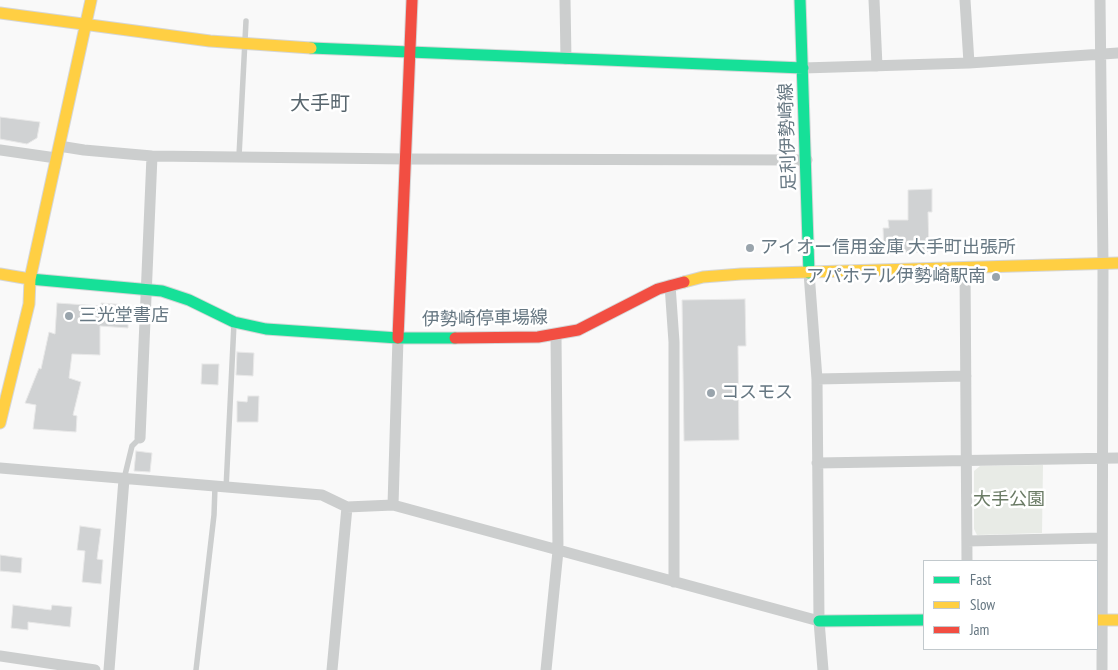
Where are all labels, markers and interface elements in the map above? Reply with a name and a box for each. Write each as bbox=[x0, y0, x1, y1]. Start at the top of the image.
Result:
street label: 足利伊勢崎線 bbox=[775, 83, 801, 191]
district label: 大手町 bbox=[290, 92, 350, 116]
place label: アイオー信用金庫 大手町出張所 bbox=[760, 237, 1016, 259]
marker: アイオー信用金庫 大手町出張所 bbox=[744, 242, 756, 254]
place label: アパホテル伊勢崎駅南 bbox=[806, 266, 986, 288]
marker: アパホテル伊勢崎駅南 bbox=[990, 271, 1002, 283]
place label: 三光堂書店 bbox=[79, 305, 169, 327]
street label: 伊勢崎停車場線 bbox=[422, 307, 548, 331]
marker: 三光堂書店 bbox=[63, 310, 75, 322]
place label: コスモス bbox=[721, 382, 793, 404]
marker: コスモス bbox=[705, 387, 717, 399]
park label: 大手公園 bbox=[973, 489, 1045, 511]
legend bbox=[923, 560, 1098, 650]
text: Fast bbox=[970, 570, 991, 589]
text: Slow bbox=[970, 595, 995, 614]
text: Jam bbox=[970, 620, 989, 639]

